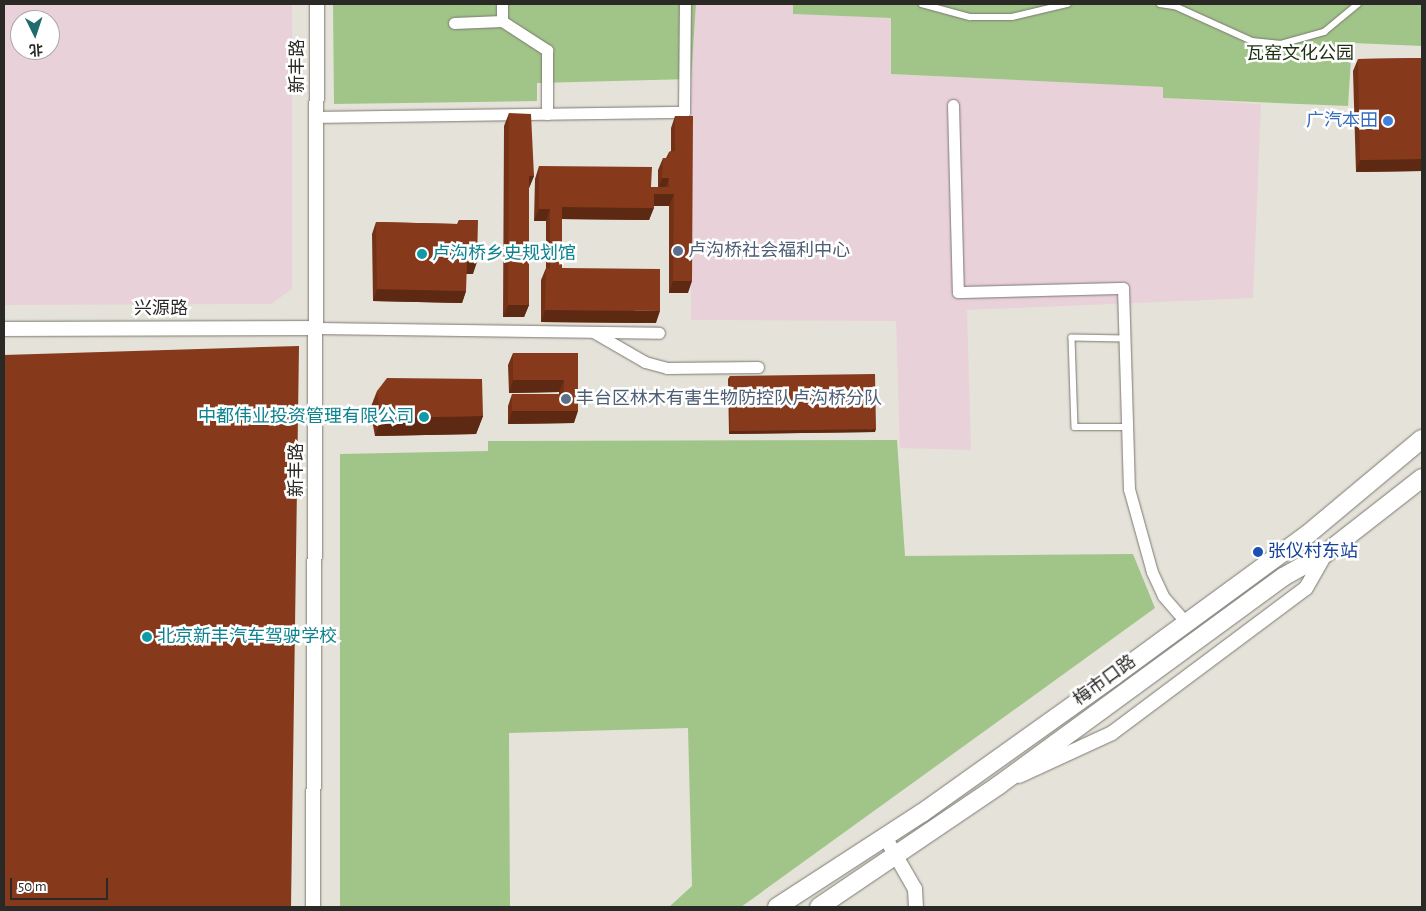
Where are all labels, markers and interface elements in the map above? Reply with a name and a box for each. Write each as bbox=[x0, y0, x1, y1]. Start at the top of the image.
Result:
north arrow bbox=[10, 10, 60, 60]
street label: 新丰路 bbox=[287, 39, 309, 93]
text: 北 bbox=[29, 41, 43, 56]
park label: 瓦窑文化公园 bbox=[1246, 43, 1354, 65]
place label: 广汽本田 bbox=[1306, 110, 1378, 132]
marker: 广汽本田 bbox=[1382, 115, 1394, 127]
place label: 卢沟桥社会福利中心 bbox=[688, 240, 850, 262]
place label: 卢沟桥乡史规划馆 bbox=[432, 243, 576, 265]
marker: 卢沟桥社会福利中心 bbox=[672, 245, 684, 257]
marker: 卢沟桥乡史规划馆 bbox=[416, 248, 428, 260]
street label: 兴源路 bbox=[134, 298, 188, 320]
place label: 丰台区林木有害生物防控队卢沟桥分队 bbox=[576, 388, 882, 410]
marker: 丰台区林木有害生物防控队卢沟桥分队 bbox=[560, 393, 572, 405]
place label: 中都伟业投资管理有限公司 bbox=[198, 406, 414, 428]
marker: 中都伟业投资管理有限公司 bbox=[418, 411, 430, 423]
street label: 新丰路 bbox=[286, 443, 308, 497]
place label: 张仪村东站 bbox=[1268, 541, 1358, 563]
marker: 张仪村东站 bbox=[1252, 546, 1264, 558]
place label: 北京新丰汽车驾驶学校 bbox=[157, 626, 337, 648]
marker: 北京新丰汽车驾驶学校 bbox=[141, 631, 153, 643]
street label: 梅市口路 bbox=[1070, 651, 1140, 711]
scale bar bbox=[12, 868, 110, 900]
text: 50 m bbox=[18, 879, 47, 894]

